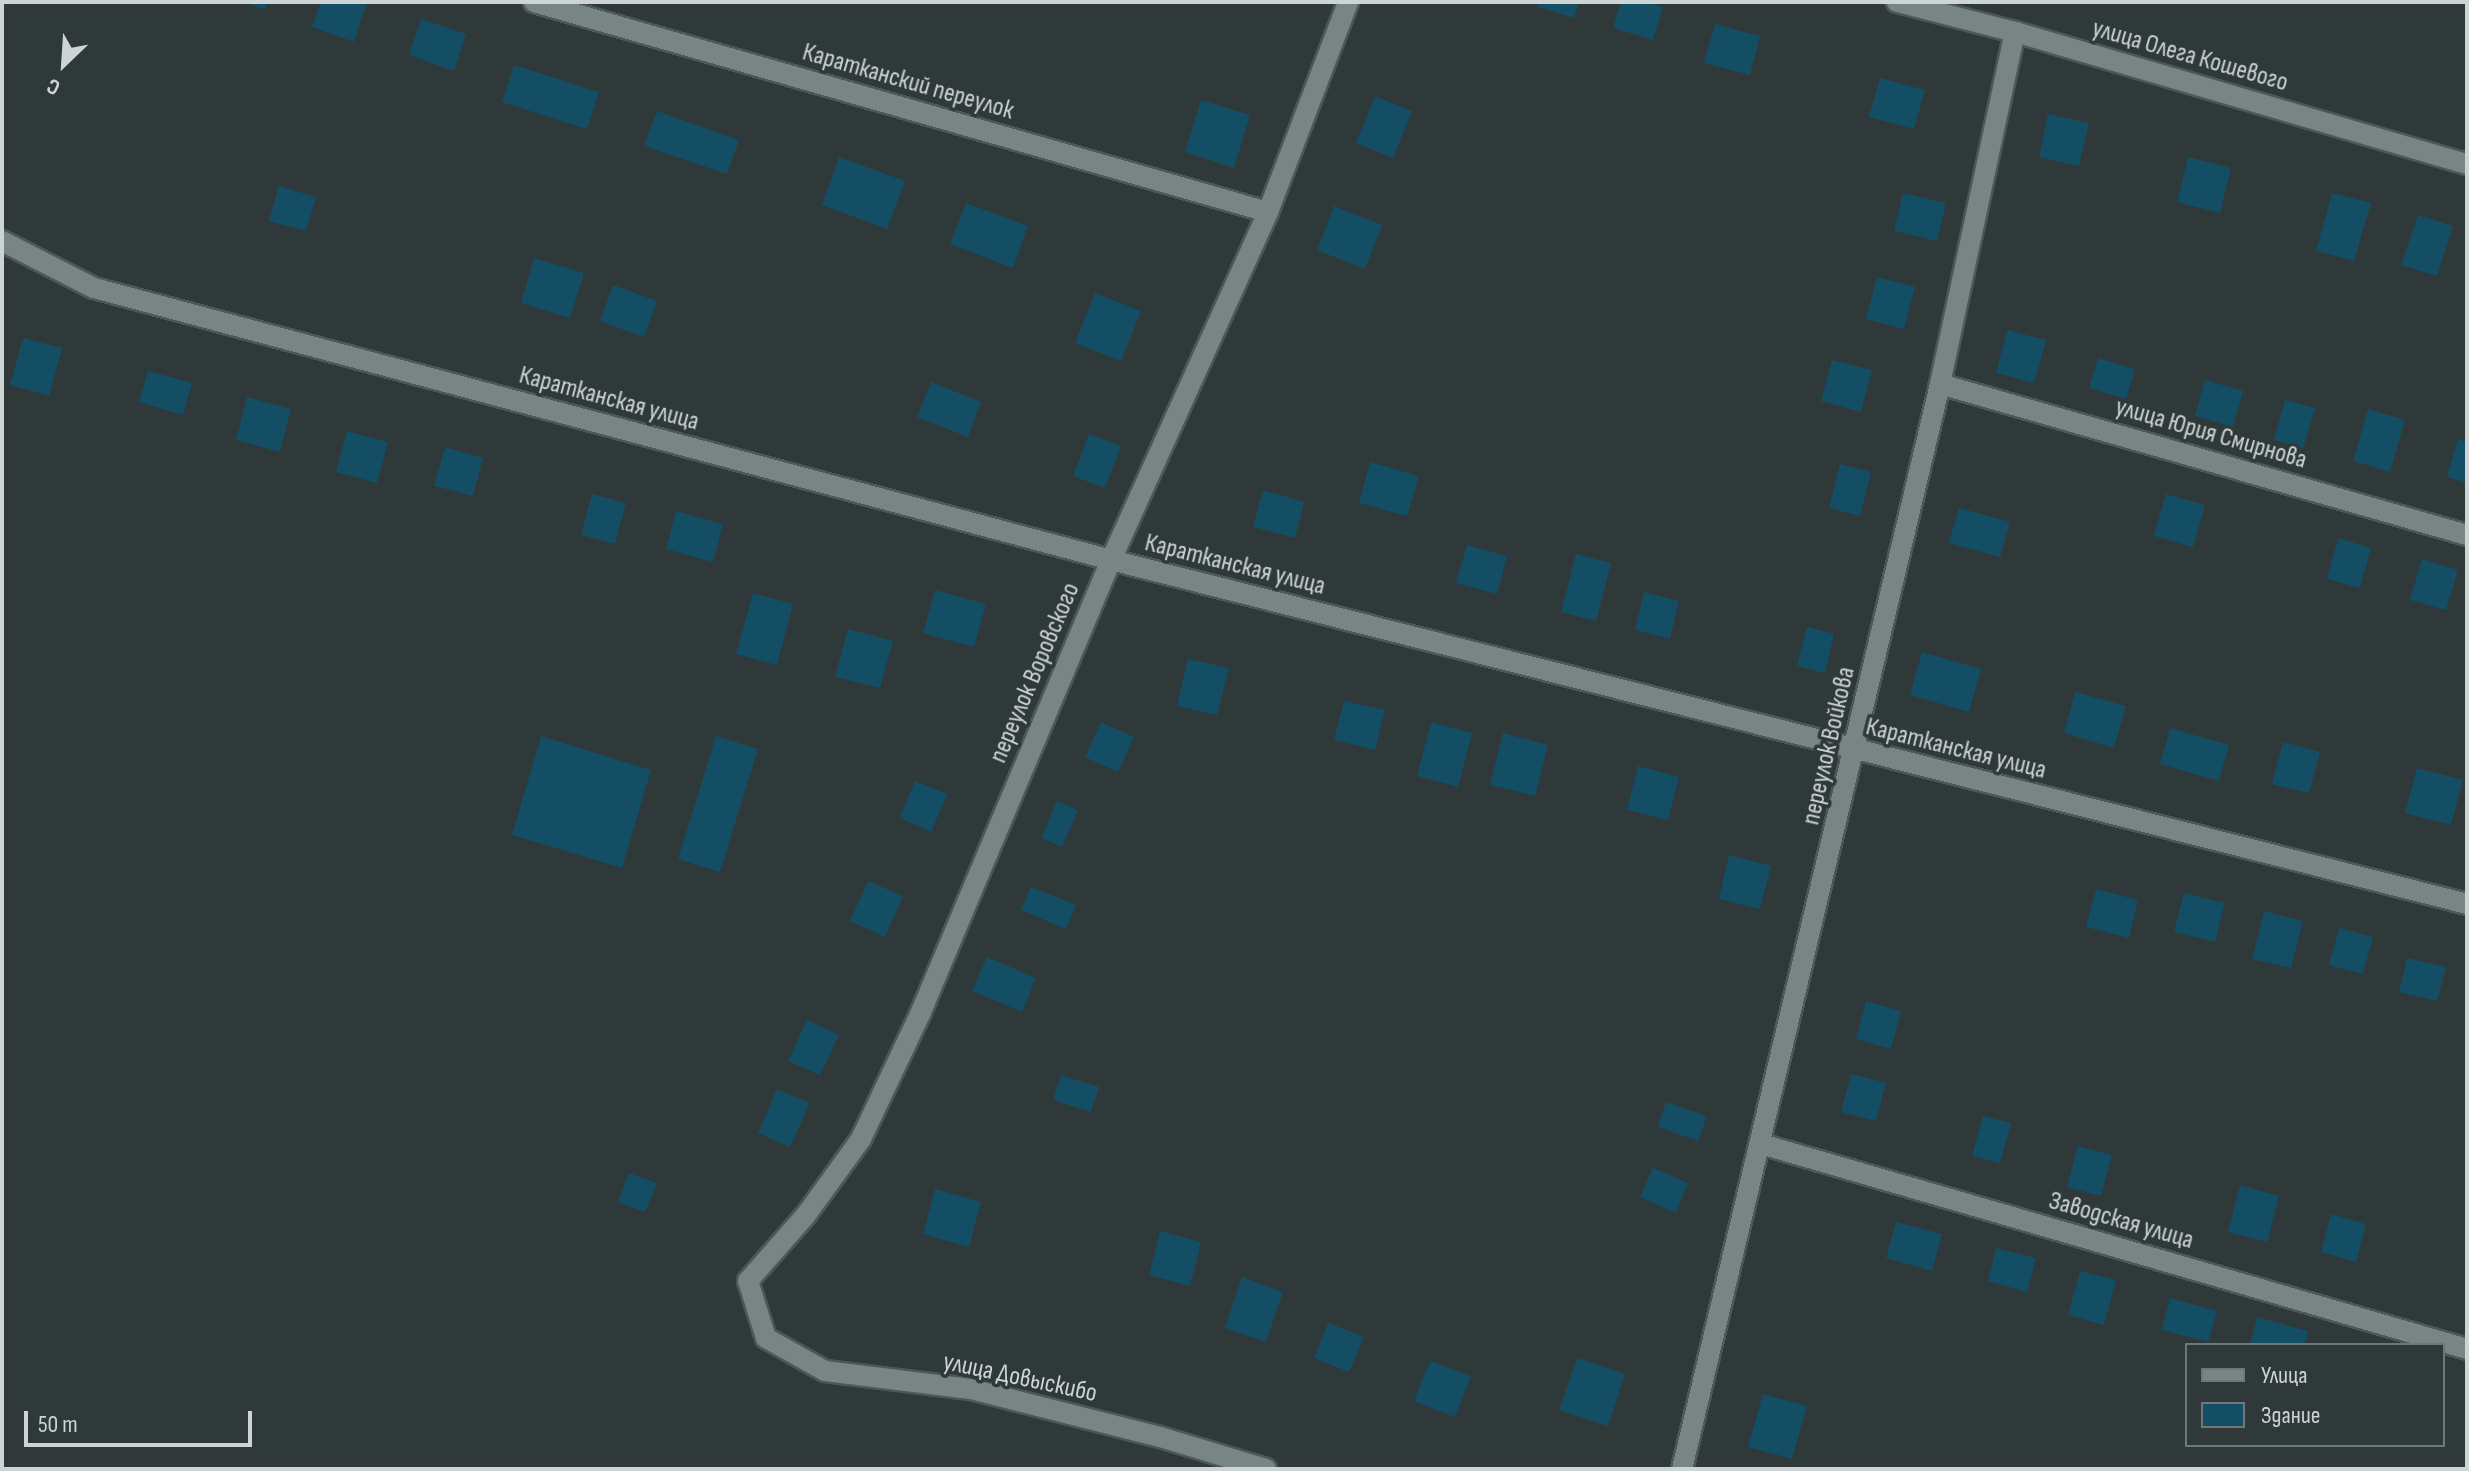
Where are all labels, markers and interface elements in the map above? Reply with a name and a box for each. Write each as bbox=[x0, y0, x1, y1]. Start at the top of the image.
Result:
street label: улица Олега Кошевого bbox=[2089, 13, 2291, 99]
north arrow bbox=[24, 24, 104, 104]
street label: Каратканский переулок bbox=[799, 37, 1017, 127]
text: С bbox=[43, 72, 64, 101]
street label: Каратканская улица bbox=[516, 360, 702, 438]
street label: улица Юрия Смирнова bbox=[2112, 392, 2310, 476]
street label: Каратканская улица bbox=[1142, 528, 1328, 602]
street label: переулок Воровского bbox=[983, 578, 1087, 768]
street label: переулок Войкова bbox=[1796, 664, 1862, 828]
street label: Каратканская улица bbox=[1863, 712, 2049, 786]
street label: Заводская улица bbox=[2045, 1185, 2197, 1257]
legend bbox=[2185, 1343, 2445, 1447]
street label: улица Довыскибо bbox=[940, 1346, 1100, 1410]
text: Улица bbox=[2261, 1361, 2307, 1390]
scale bar bbox=[28, 1395, 256, 1445]
text: Здание bbox=[2261, 1401, 2320, 1430]
text: 50 m bbox=[38, 1410, 78, 1439]

